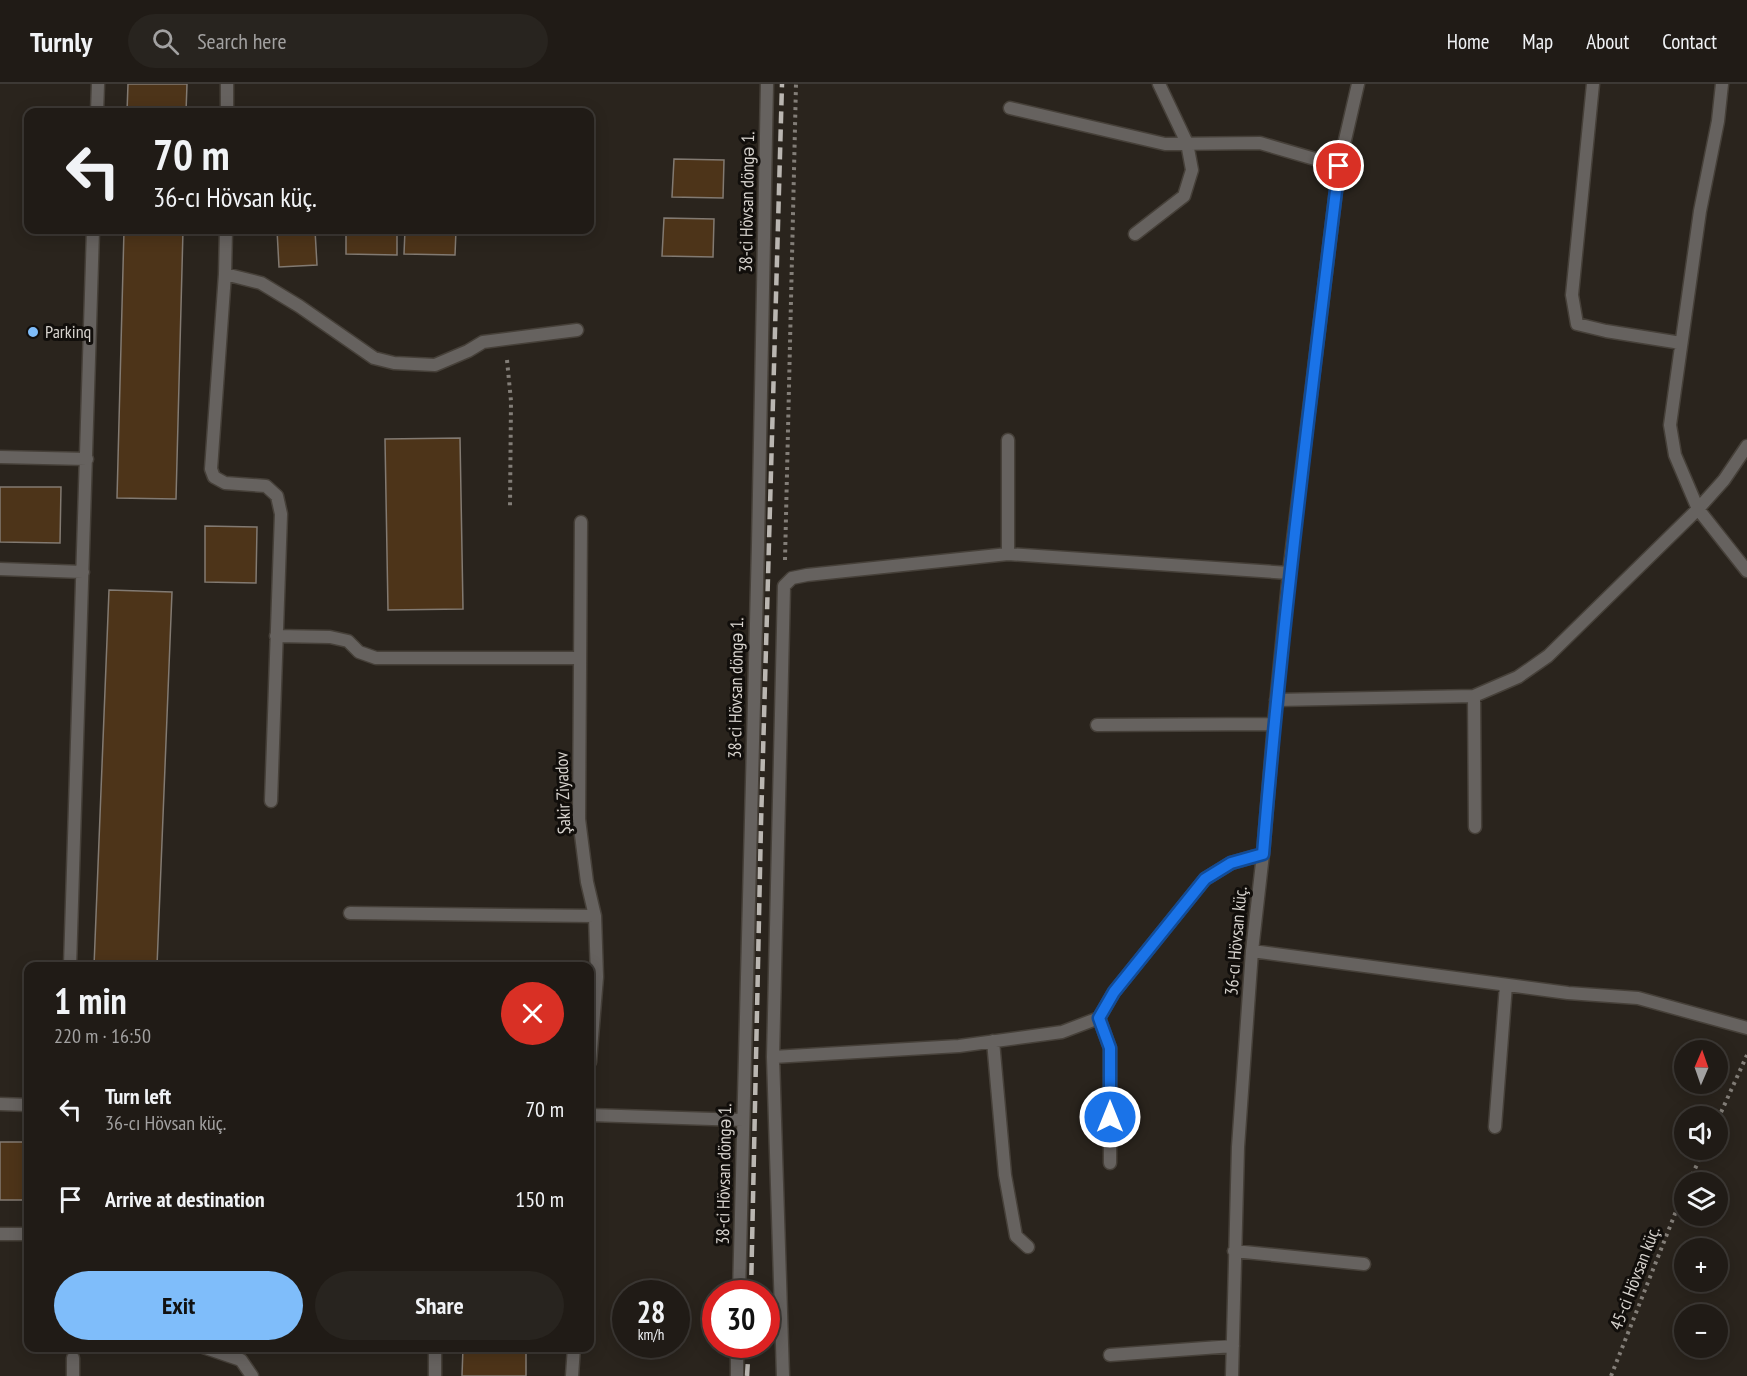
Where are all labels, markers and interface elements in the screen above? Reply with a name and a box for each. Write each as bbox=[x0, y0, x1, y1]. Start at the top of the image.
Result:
search box bbox=[128, 14, 548, 68]
text: Turnly bbox=[30, 23, 92, 60]
icon: search bbox=[149, 25, 182, 58]
text: Search here bbox=[197, 27, 287, 55]
text: Home bbox=[1447, 28, 1489, 55]
text: Map bbox=[1522, 28, 1553, 55]
text: About bbox=[1586, 28, 1629, 55]
text: Contact bbox=[1662, 28, 1717, 55]
text: 70 m bbox=[153, 127, 230, 182]
street label: 38-ci Hövsan döngə 1. bbox=[734, 131, 759, 273]
icon: left bbox=[54, 132, 132, 210]
pin bbox=[1313, 140, 1364, 191]
icon: arrive bbox=[1322, 149, 1355, 182]
text: 36-cı Hövsan küç. bbox=[153, 180, 317, 214]
place label: Parkinq bbox=[45, 320, 91, 343]
marker: Parkinq bbox=[26, 325, 40, 339]
street label: 38-ci Hövsan döngə 1. bbox=[723, 617, 748, 759]
street label: Şakir Ziyadov bbox=[550, 751, 575, 835]
street label: 36-cı Hövsan küç. bbox=[1219, 886, 1252, 996]
text: 1 min bbox=[54, 977, 127, 1024]
button: close bbox=[501, 982, 564, 1045]
text: 220 m · 16:50 bbox=[54, 1023, 151, 1049]
north arrow bbox=[1674, 1040, 1728, 1094]
map controls bbox=[1674, 1040, 1728, 1358]
text: Turn left bbox=[105, 1082, 171, 1110]
position arrow bbox=[1078, 1085, 1142, 1149]
icon: left bbox=[54, 1093, 87, 1126]
text: 70 m bbox=[525, 1095, 564, 1123]
street label: 38-ci Hövsan döngə 1. bbox=[711, 1103, 736, 1245]
button: sound bbox=[1674, 1106, 1728, 1160]
text: 36-cı Hövsan küç. bbox=[105, 1110, 226, 1136]
button: layers bbox=[1674, 1172, 1728, 1226]
icon: arrive bbox=[54, 1183, 87, 1216]
text: Arrive at destination bbox=[105, 1185, 265, 1213]
text: 150 m bbox=[515, 1185, 564, 1213]
street label: 45-ci Hövsan küç. bbox=[1604, 1223, 1665, 1333]
button: + bbox=[1674, 1238, 1728, 1292]
button: Exit bbox=[54, 1271, 303, 1340]
button: Share bbox=[315, 1271, 564, 1340]
speed limit sign: 30 bbox=[702, 1280, 780, 1358]
text: 28 bbox=[637, 1292, 665, 1331]
button: − bbox=[1674, 1304, 1728, 1358]
text: km/h bbox=[638, 1325, 664, 1344]

